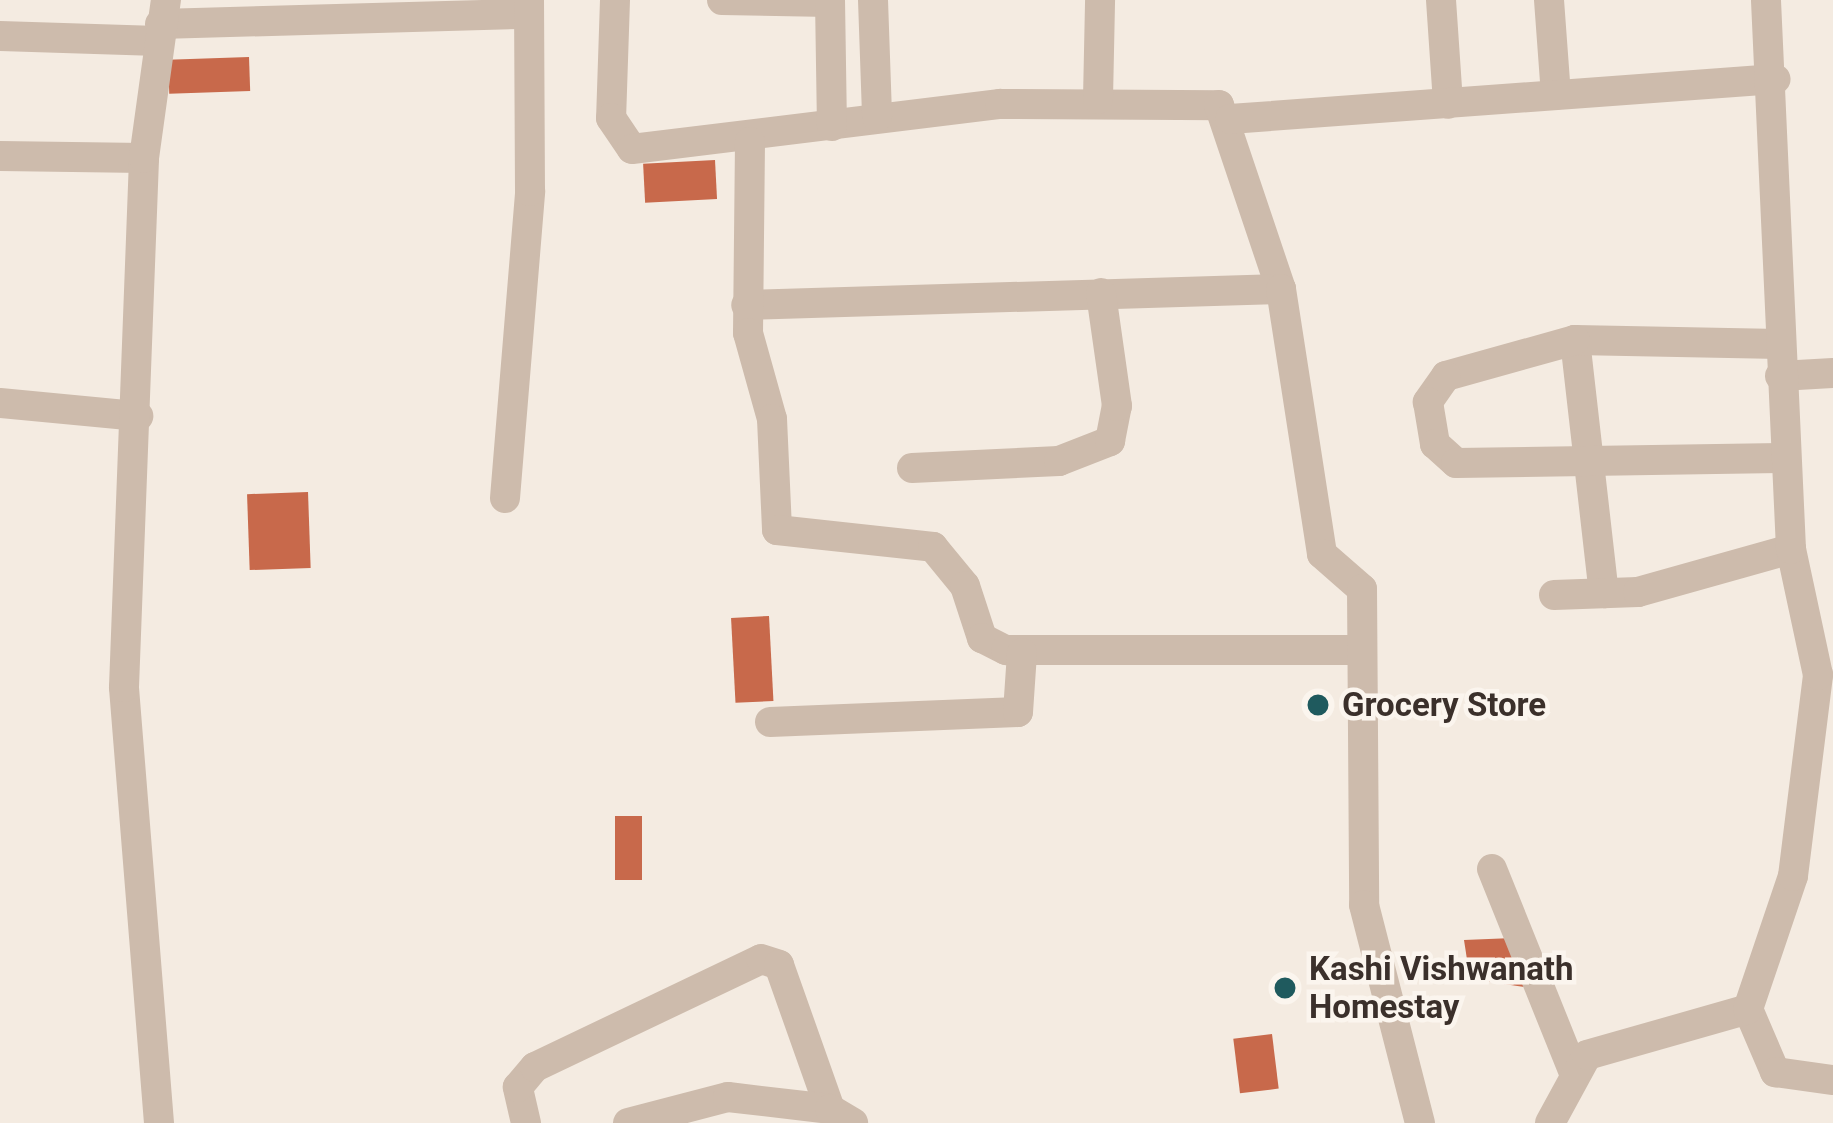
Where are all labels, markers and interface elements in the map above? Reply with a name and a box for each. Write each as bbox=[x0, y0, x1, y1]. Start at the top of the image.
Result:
place label: Grocery Store bbox=[1342, 685, 1546, 725]
marker: Grocery Store bbox=[1305, 692, 1331, 718]
place label: Kashi Vishwanath Homestay bbox=[1309, 949, 1573, 1027]
marker: Kashi Vishwanath Homestay bbox=[1272, 975, 1298, 1001]

